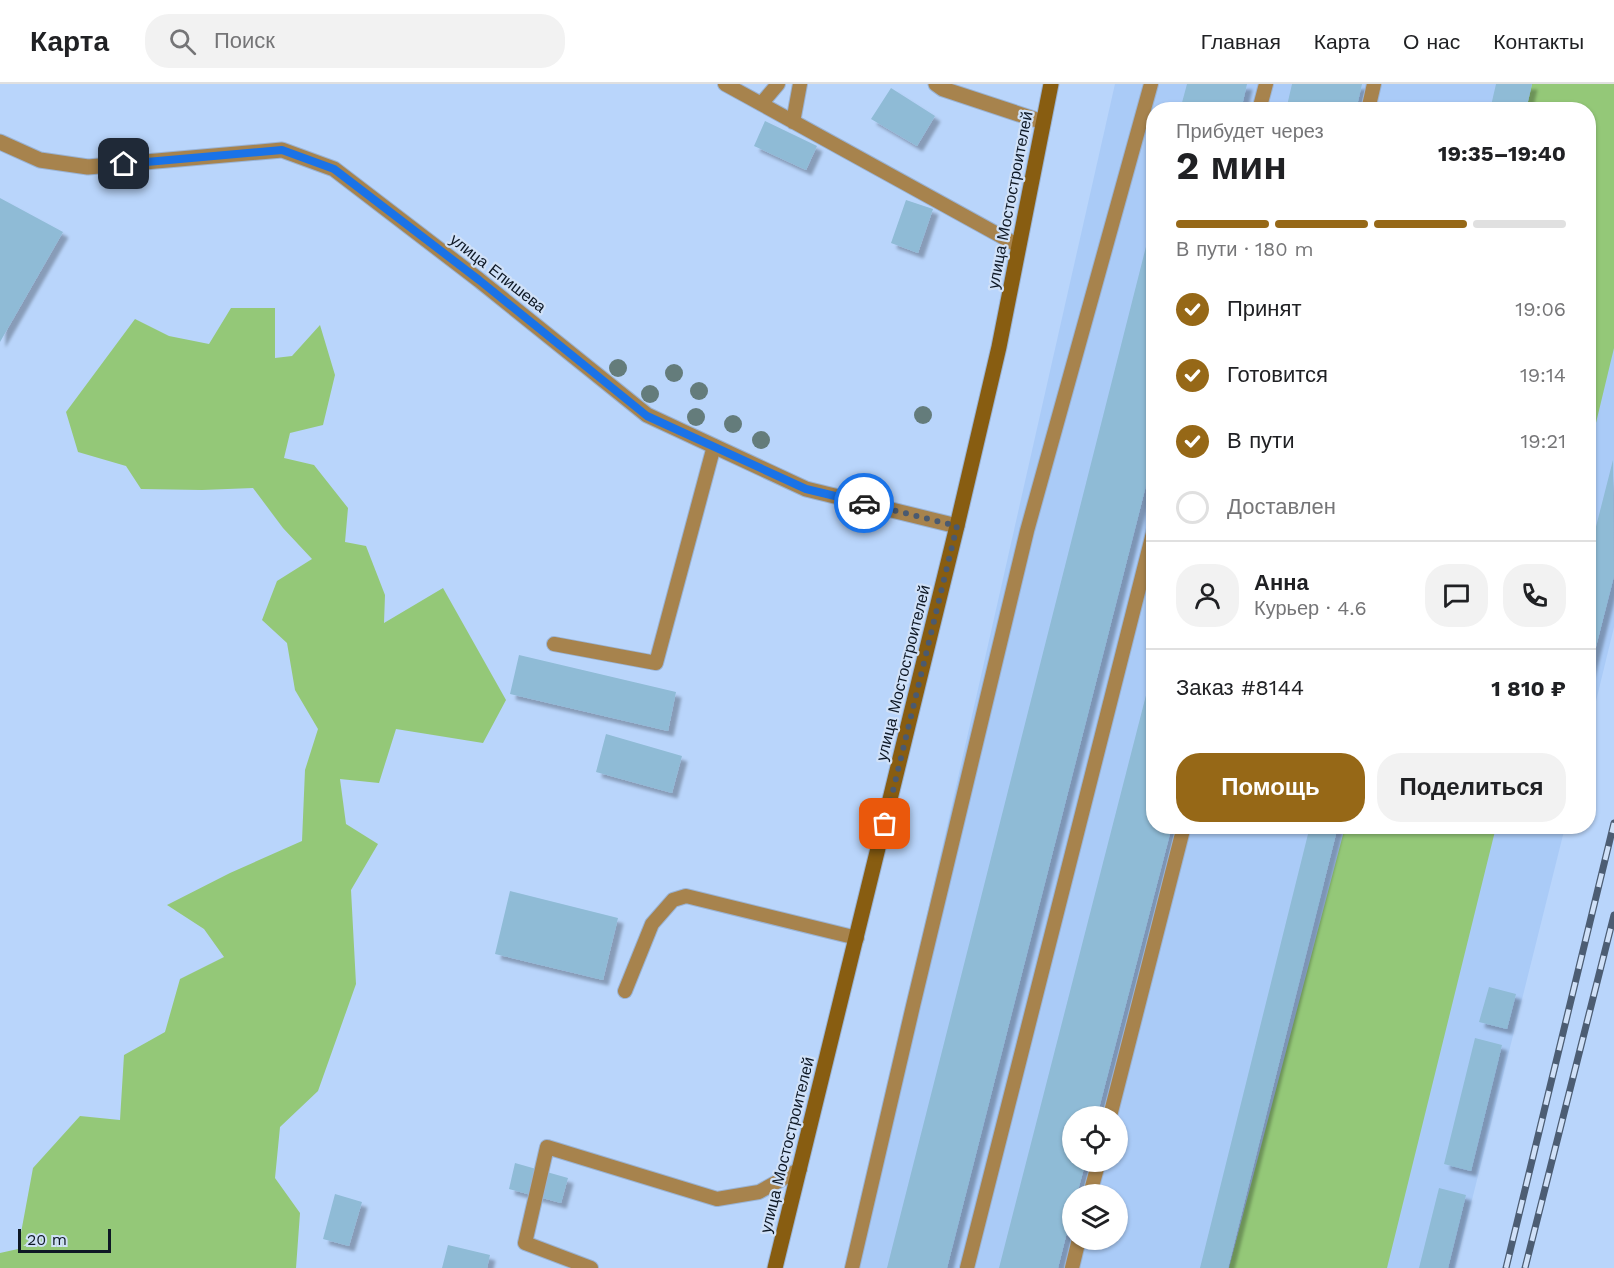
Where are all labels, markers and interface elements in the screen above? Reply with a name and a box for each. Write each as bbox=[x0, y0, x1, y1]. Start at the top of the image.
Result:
search box bbox=[145, 14, 565, 68]
text: Карта bbox=[30, 25, 109, 58]
icon: search bbox=[166, 25, 199, 58]
text: Поиск bbox=[214, 28, 275, 53]
text: Главная bbox=[1201, 29, 1281, 54]
text: Карта bbox=[1314, 29, 1370, 54]
text: О нас bbox=[1403, 29, 1460, 54]
text: Контакты bbox=[1493, 29, 1584, 54]
street label: улица Мостостроителей bbox=[983, 110, 1037, 290]
text: Прибудет через bbox=[1176, 119, 1324, 143]
pin bbox=[98, 138, 149, 189]
text: 19:35–19:40 bbox=[1438, 141, 1566, 166]
text: 2 мин bbox=[1176, 143, 1287, 188]
icon: home bbox=[107, 147, 140, 180]
street label: улица Епишева bbox=[446, 230, 550, 316]
text: В пути · 180 m bbox=[1176, 237, 1314, 261]
icon: check bbox=[1176, 293, 1209, 326]
text: Принят bbox=[1227, 296, 1301, 321]
text: 19:06 bbox=[1515, 297, 1566, 321]
icon: check bbox=[1176, 359, 1209, 392]
text: Готовится bbox=[1227, 362, 1328, 387]
text: 19:14 bbox=[1520, 363, 1566, 387]
icon: check bbox=[1176, 425, 1209, 458]
text: В пути bbox=[1227, 428, 1294, 453]
text: 19:21 bbox=[1520, 429, 1566, 453]
courier bbox=[834, 473, 894, 533]
icon: car bbox=[848, 487, 881, 520]
text: Доставлен bbox=[1227, 494, 1336, 519]
button: person bbox=[1176, 564, 1239, 627]
button: chat bbox=[1425, 564, 1488, 627]
button: phone bbox=[1503, 564, 1566, 627]
text: Анна bbox=[1254, 570, 1309, 595]
street label: улица Мостостроителей bbox=[872, 583, 934, 763]
text: Курьер · 4.6 bbox=[1254, 596, 1367, 620]
text: Заказ #8144 bbox=[1176, 675, 1304, 700]
text: 1 810 ₽ bbox=[1491, 676, 1566, 701]
button: Помощь bbox=[1176, 753, 1365, 822]
button: Поделиться bbox=[1377, 753, 1566, 822]
pin bbox=[859, 798, 910, 849]
icon: bag bbox=[868, 807, 901, 840]
street label: улица Мостостроителей bbox=[756, 1055, 818, 1235]
map controls bbox=[1062, 1106, 1128, 1250]
button: locate bbox=[1062, 1106, 1128, 1172]
button: layers bbox=[1062, 1184, 1128, 1250]
scale bar bbox=[18, 1226, 111, 1254]
text: 20 m bbox=[27, 1230, 67, 1249]

